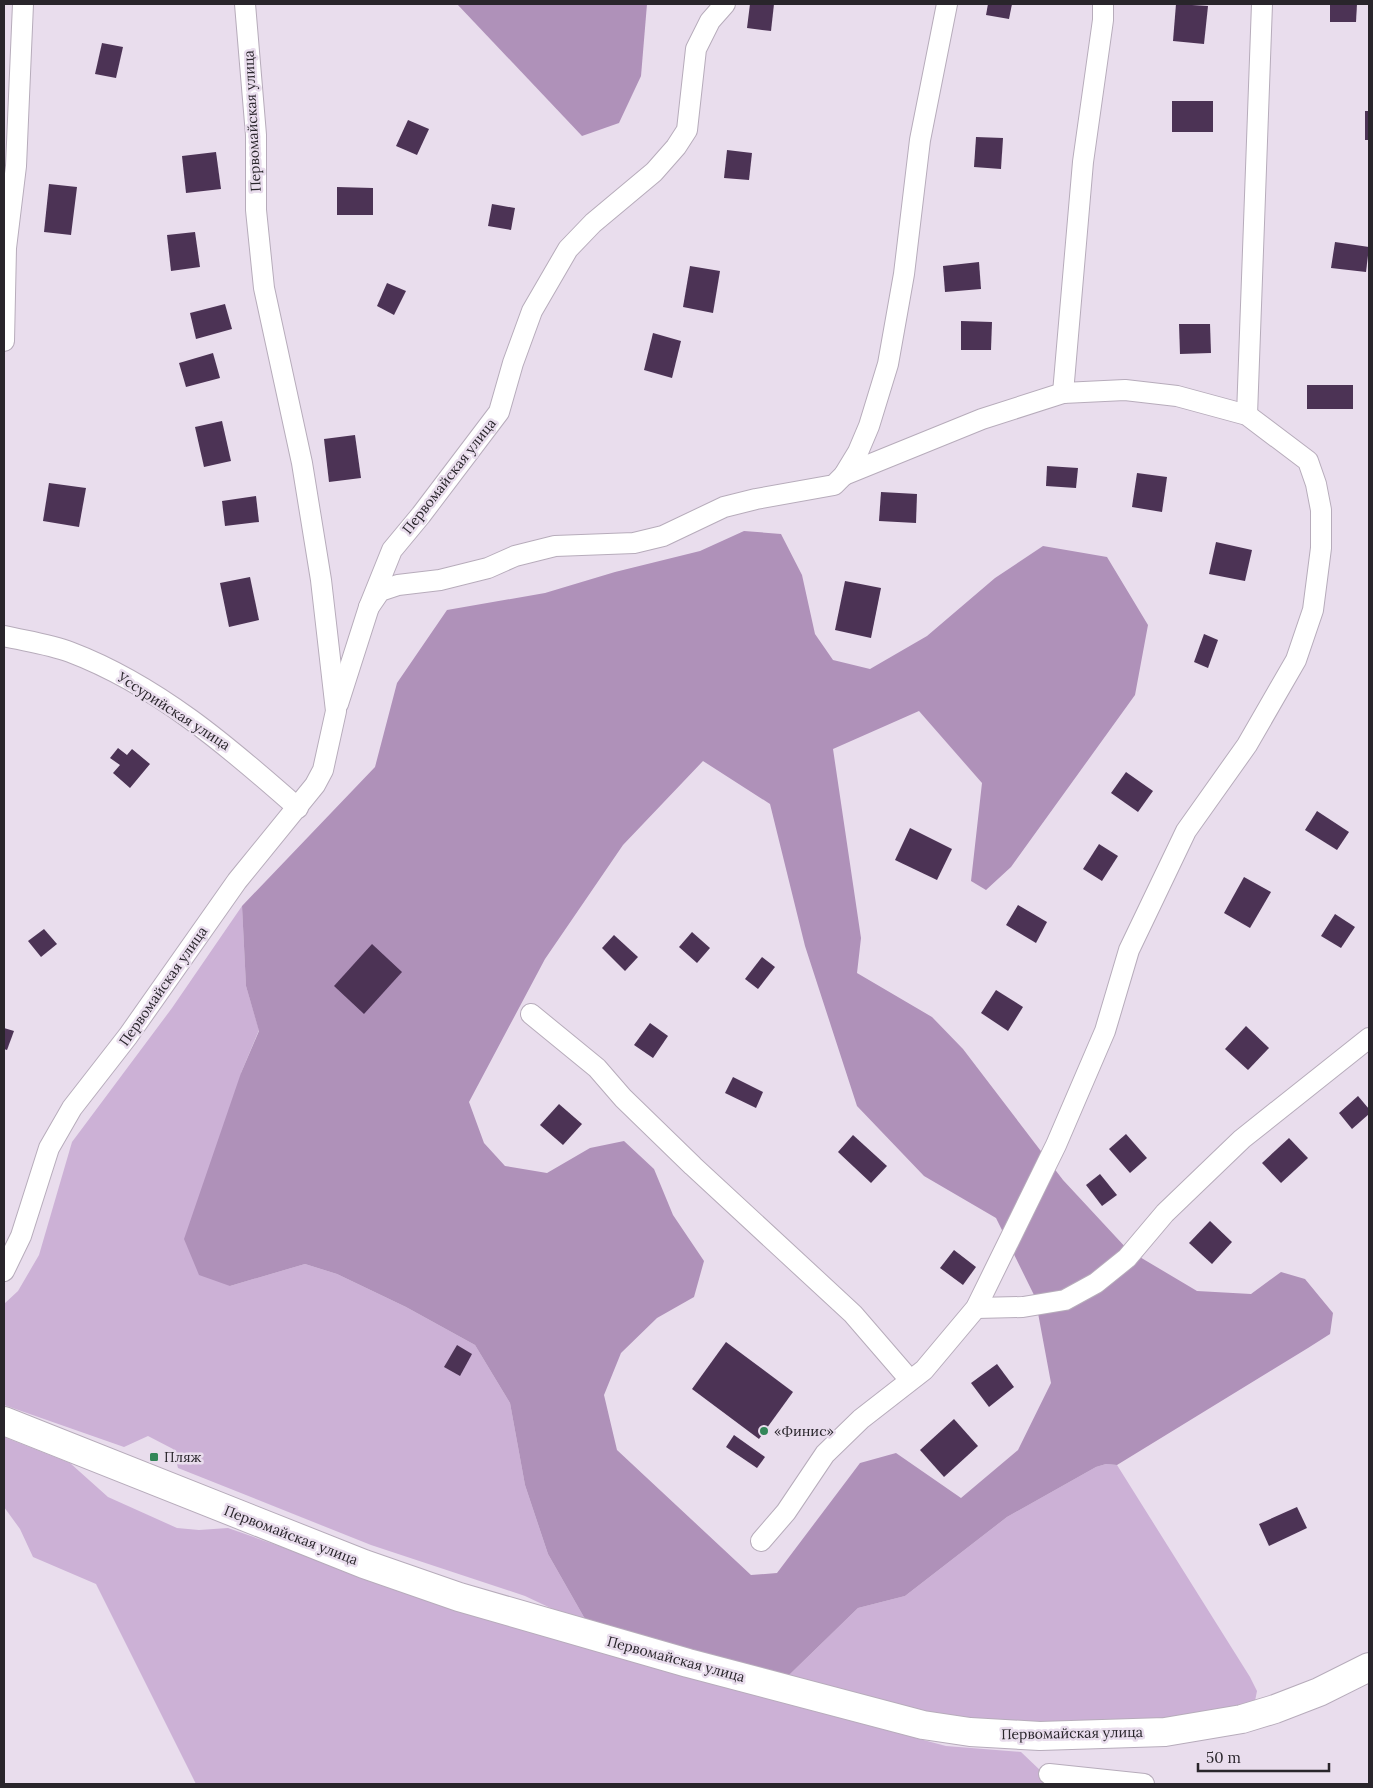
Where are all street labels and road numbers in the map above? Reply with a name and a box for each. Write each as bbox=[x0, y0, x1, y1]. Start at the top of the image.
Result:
street label: Первомайская улица bbox=[239, 50, 265, 192]
street label: Первомайская улица bbox=[398, 415, 500, 537]
street label: Уссурийская улица bbox=[114, 667, 234, 754]
street label: Первомайская улица bbox=[115, 923, 211, 1049]
street label: Первомайская улица bbox=[222, 1501, 360, 1569]
street label: Первомайская улица bbox=[605, 1632, 747, 1686]
street label: Первомайская улица bbox=[1001, 1723, 1143, 1743]

